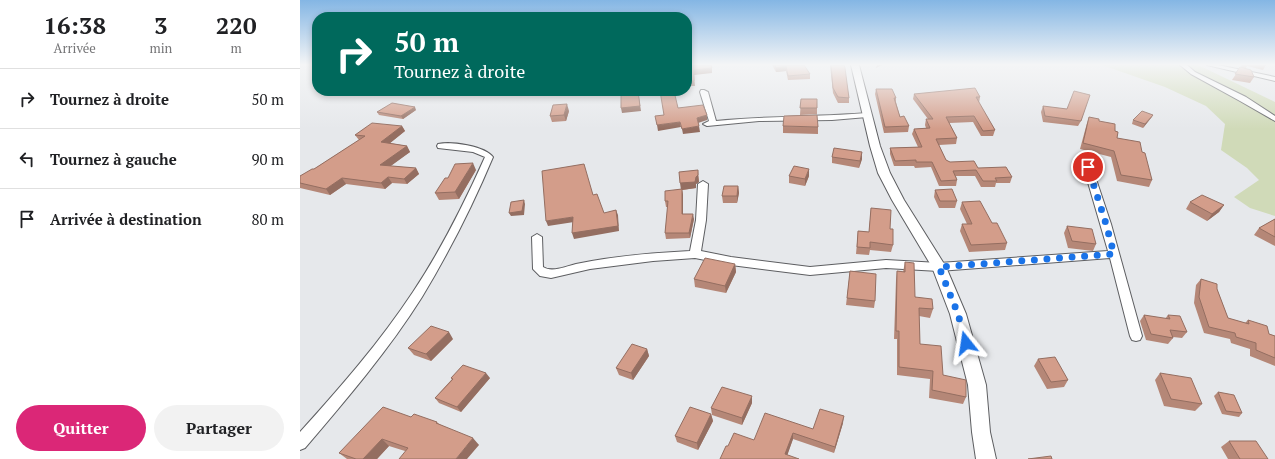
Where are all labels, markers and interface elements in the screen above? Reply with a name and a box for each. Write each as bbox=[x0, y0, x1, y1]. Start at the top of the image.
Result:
text: 16:38 bbox=[43, 9, 106, 41]
text: 3 bbox=[154, 9, 168, 41]
text: 220 bbox=[216, 9, 256, 41]
text: 50 m bbox=[394, 23, 459, 60]
icon: right bbox=[328, 28, 380, 80]
text: Arrivée bbox=[54, 39, 96, 57]
text: min bbox=[149, 39, 172, 57]
text: m bbox=[231, 39, 242, 57]
text: Tournez à droite bbox=[394, 59, 525, 83]
icon: right bbox=[16, 88, 38, 110]
text: Tournez à droite bbox=[50, 89, 169, 109]
text: 50 m bbox=[251, 89, 284, 109]
icon: left bbox=[16, 148, 38, 170]
text: Tournez à gauche bbox=[50, 149, 177, 169]
text: 90 m bbox=[251, 149, 284, 169]
pin bbox=[1071, 150, 1105, 184]
icon: arrive bbox=[1077, 156, 1099, 178]
icon: arrive bbox=[16, 208, 38, 230]
text: Arrivée à destination bbox=[50, 209, 202, 229]
text: 80 m bbox=[251, 209, 284, 229]
position arrow bbox=[945, 322, 987, 364]
button: Quitter bbox=[16, 405, 146, 451]
button: Partager bbox=[154, 405, 284, 451]

